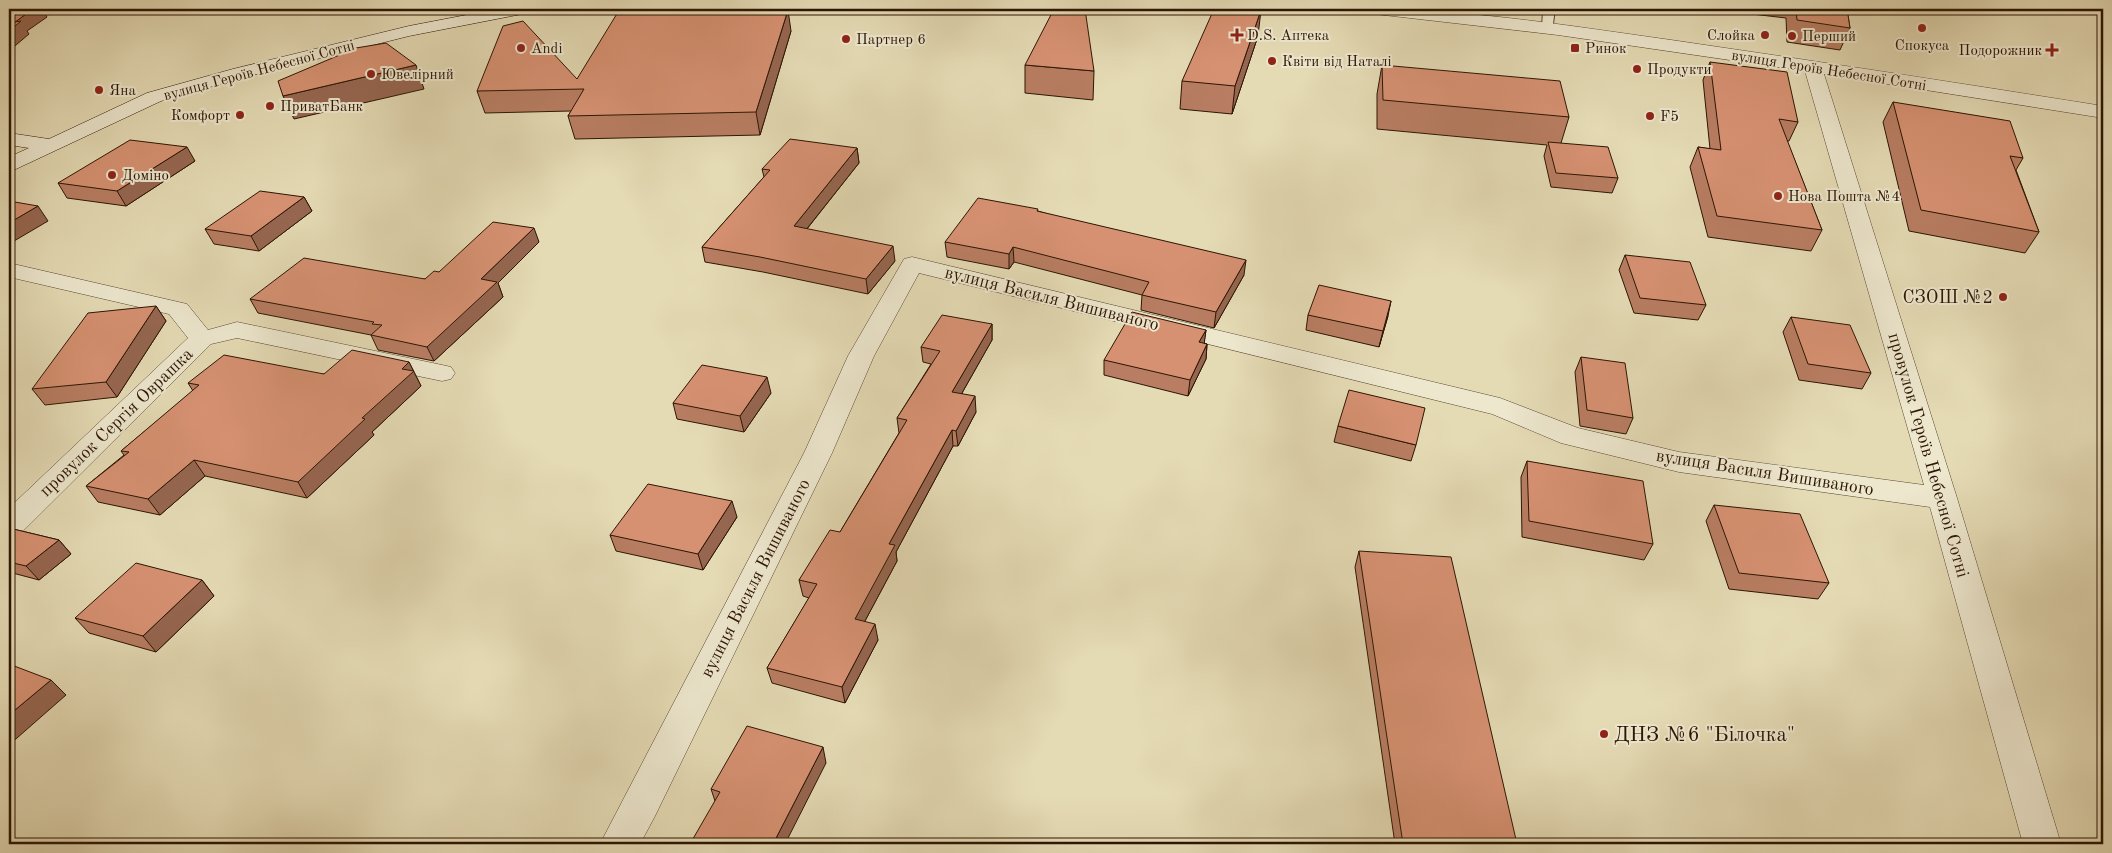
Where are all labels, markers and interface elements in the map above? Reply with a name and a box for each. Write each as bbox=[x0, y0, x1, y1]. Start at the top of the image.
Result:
marker: Спокуса bbox=[1916, 22, 1928, 34]
marker: D.S. Аптека bbox=[1231, 29, 1243, 41]
place label: D.S. Аптека bbox=[1247, 29, 1330, 44]
place label: Слойка bbox=[1707, 29, 1756, 44]
marker: Слойка bbox=[1759, 29, 1771, 41]
marker: Перший bbox=[1786, 30, 1798, 42]
place label: Перший bbox=[1802, 30, 1856, 45]
marker: Партнер 6 bbox=[840, 33, 852, 45]
place label: Партнер 6 bbox=[856, 33, 926, 48]
street label: вулиця Героїв Небесної Сотні bbox=[162, 39, 357, 104]
place label: Спокуса bbox=[1895, 39, 1950, 54]
marker: Andi bbox=[515, 42, 527, 54]
place label: Andi bbox=[531, 42, 562, 57]
marker: Ринок bbox=[1569, 42, 1581, 54]
place label: Ринок bbox=[1585, 42, 1627, 57]
place label: Подорожник bbox=[1959, 44, 2042, 59]
marker: Подорожник bbox=[2046, 44, 2058, 56]
street label: вулиця Героїв Небесної Сотні bbox=[1730, 49, 1927, 94]
marker: Квіти від Наталі bbox=[1266, 55, 1278, 67]
place label: Квіти від Наталі bbox=[1282, 55, 1392, 70]
marker: Продукти bbox=[1631, 63, 1643, 75]
place label: Продукти bbox=[1647, 63, 1712, 78]
marker: Ювелірний bbox=[365, 68, 377, 80]
place label: Ювелірний bbox=[381, 68, 454, 83]
marker: Яна bbox=[93, 84, 105, 96]
place label: Яна bbox=[109, 84, 136, 99]
marker: ПриватБанк bbox=[264, 100, 276, 112]
place label: ПриватБанк bbox=[280, 100, 364, 115]
place label: Комфорт bbox=[171, 109, 230, 124]
marker: Комфорт bbox=[234, 109, 246, 121]
marker: F5 bbox=[1644, 110, 1656, 122]
place label: F5 bbox=[1660, 110, 1679, 125]
marker: Доміно bbox=[106, 169, 118, 181]
place label: Доміно bbox=[122, 169, 169, 184]
marker: Нова Пошта №4 bbox=[1772, 190, 1784, 202]
place label: Нова Пошта №4 bbox=[1788, 190, 1900, 205]
street label: вулиця Василя Вишиваного bbox=[943, 264, 1161, 334]
place label: СЗОШ №2 bbox=[1903, 289, 1993, 307]
marker: СЗОШ №2 bbox=[1997, 291, 2009, 303]
street label: провулок Героїв Небесної Сотні bbox=[1884, 331, 1972, 580]
street label: провулок Сергія Оврашка bbox=[37, 345, 197, 500]
street label: вулиця Василя Вишиваного bbox=[1655, 447, 1875, 499]
street label: вулиця Василя Вишиваного bbox=[698, 476, 814, 681]
place label: ДНЗ №6 "Білочка" bbox=[1614, 725, 1795, 746]
marker: ДНЗ №6 "Білочка" bbox=[1598, 728, 1610, 740]

